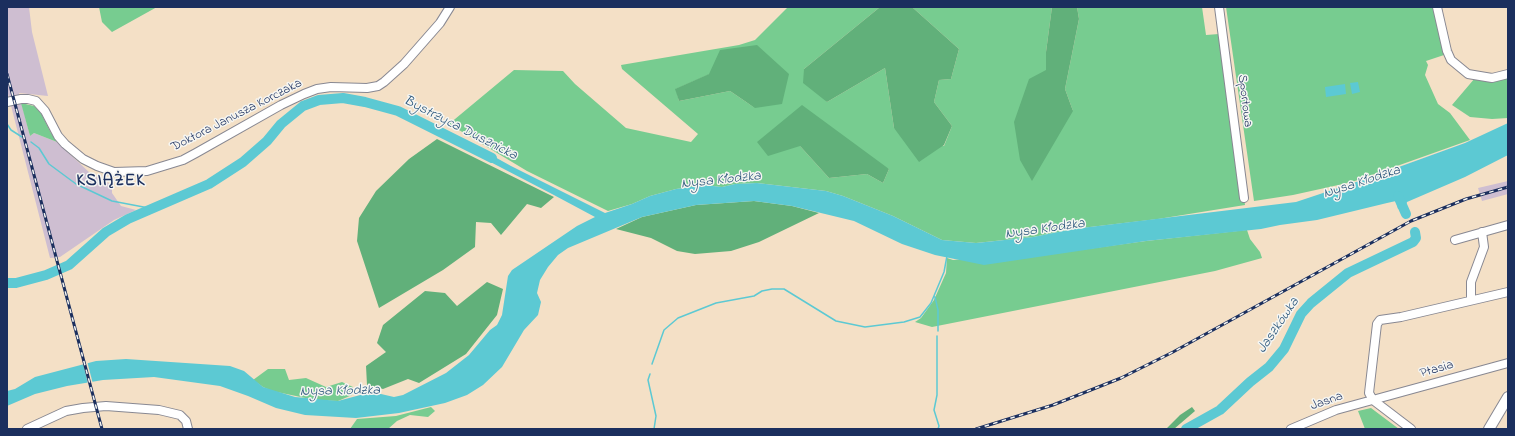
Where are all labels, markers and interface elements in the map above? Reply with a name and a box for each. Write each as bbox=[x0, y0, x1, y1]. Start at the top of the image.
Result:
street label: Sportowa bbox=[1233, 74, 1255, 128]
street label: Doktora Janusza Korczaka bbox=[169, 76, 305, 156]
water label: Bystrzyca Dusznicka bbox=[400, 93, 520, 165]
water label: Nysa Kłodzka bbox=[1321, 163, 1403, 203]
water label: Nysa Kłodzka bbox=[680, 168, 762, 194]
district label: KSIĄŻEK bbox=[77, 172, 145, 192]
water label: Nysa Kłodzka bbox=[1004, 216, 1086, 244]
water label: Jaszkówka bbox=[1254, 295, 1304, 357]
street label: Ptasia bbox=[1418, 358, 1456, 382]
water label: Nysa Kłodzka bbox=[300, 383, 380, 401]
street label: Jasna bbox=[1309, 389, 1345, 415]

